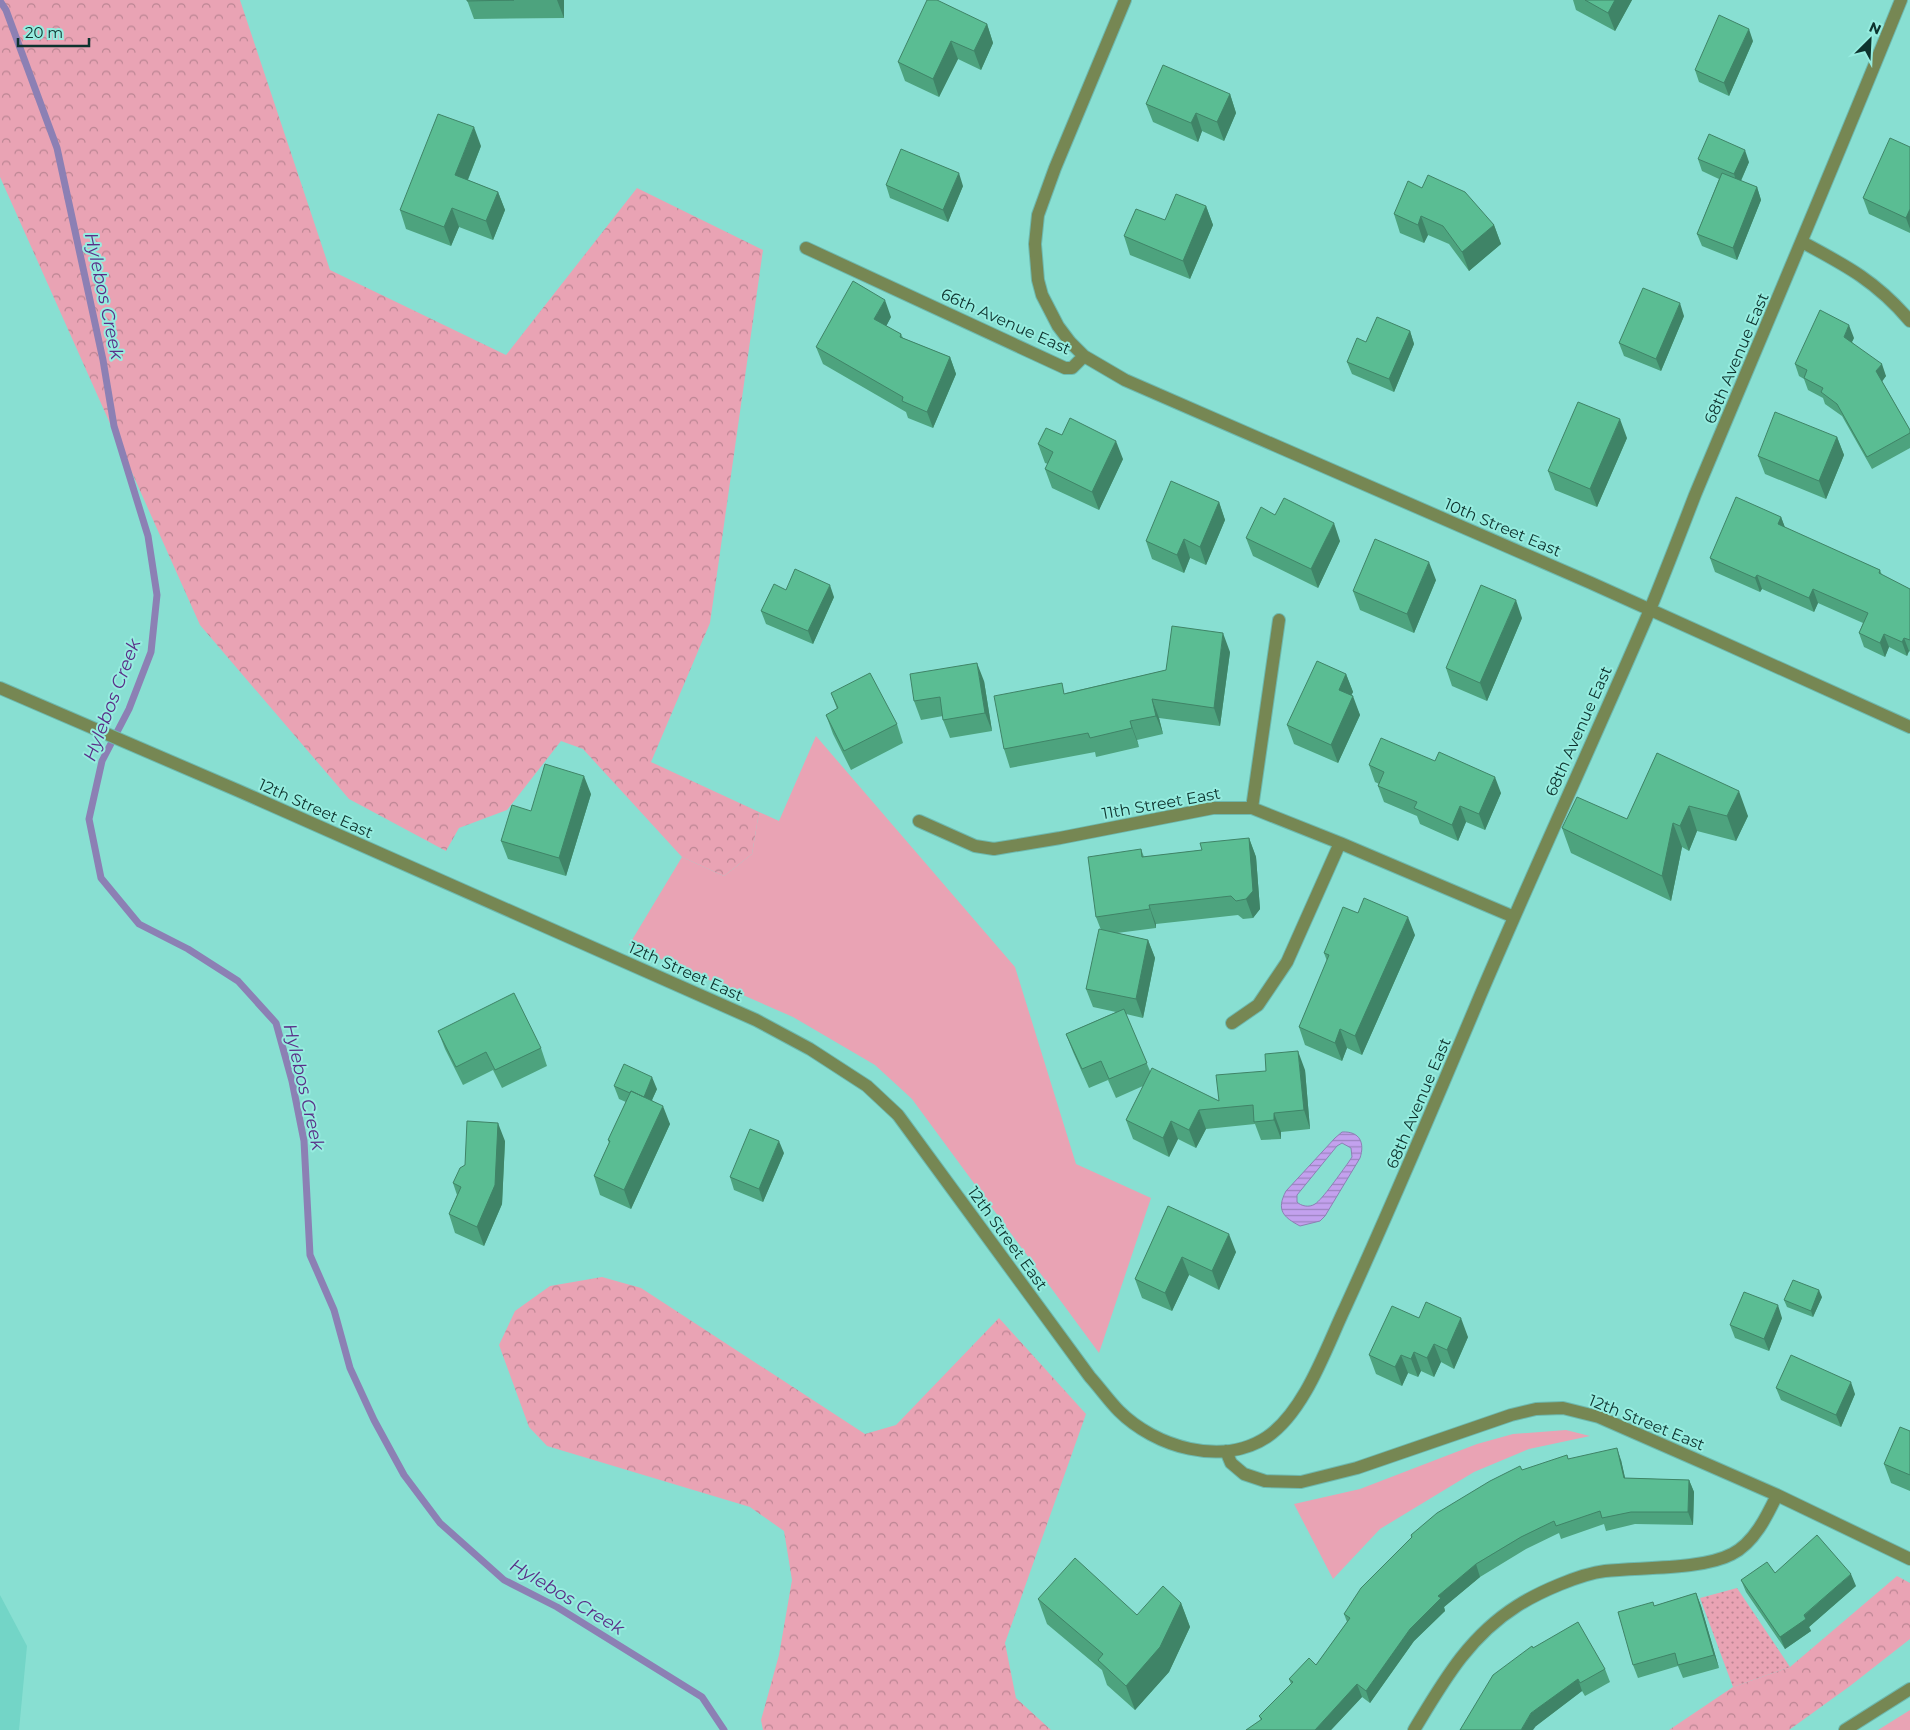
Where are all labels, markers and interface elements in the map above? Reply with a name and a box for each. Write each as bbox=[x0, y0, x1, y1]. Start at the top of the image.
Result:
scale bar bbox=[18, 15, 89, 47]
north arrow bbox=[1845, 15, 1895, 65]
text: N bbox=[1866, 18, 1884, 39]
text: 20 m bbox=[25, 23, 63, 42]
water label: Hylebos Creek bbox=[80, 230, 128, 363]
street label: 66th Avenue East bbox=[938, 284, 1074, 359]
street label: 68th Avenue East bbox=[1700, 289, 1773, 427]
street label: 10th Street East bbox=[1442, 494, 1564, 561]
water label: Hylebos Creek bbox=[79, 634, 146, 764]
street label: 68th Avenue East bbox=[1541, 663, 1616, 799]
street label: 12th Street East bbox=[256, 775, 376, 842]
street label: 11th Street East bbox=[1100, 784, 1222, 823]
street label: 12th Street East bbox=[626, 938, 746, 1005]
water label: Hylebos Creek bbox=[279, 1021, 330, 1154]
street label: 68th Avenue East bbox=[1382, 1034, 1455, 1172]
street label: 12th Street East bbox=[964, 1183, 1052, 1294]
street label: 12th Street East bbox=[1586, 1391, 1708, 1455]
water label: Hylebos Creek bbox=[506, 1554, 629, 1640]

